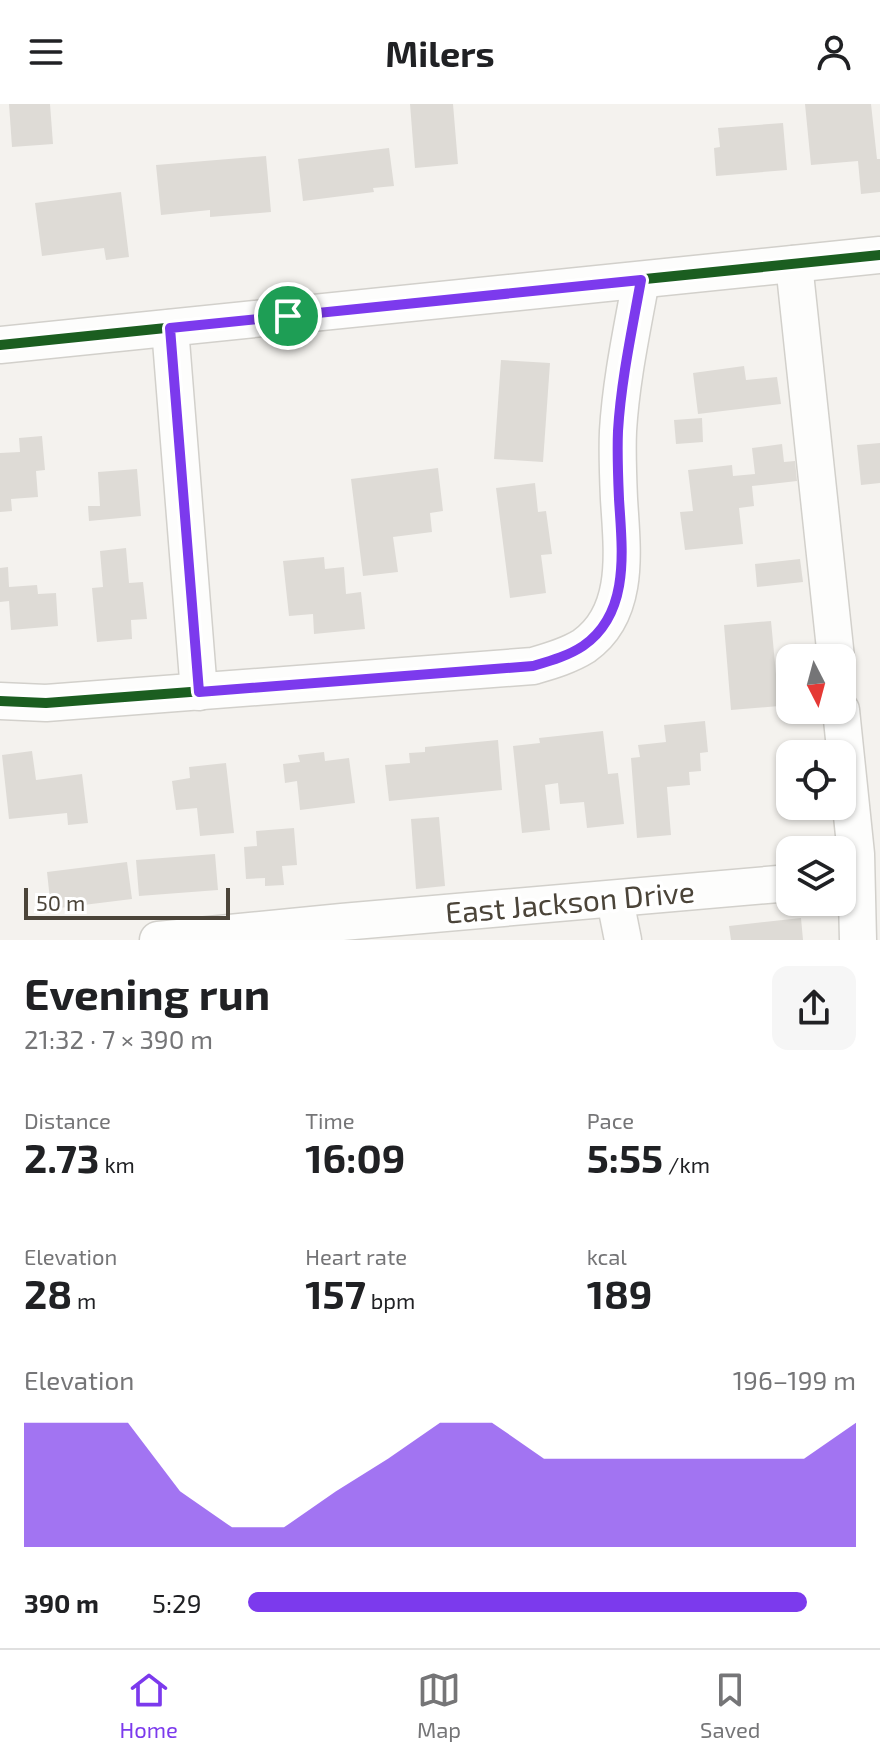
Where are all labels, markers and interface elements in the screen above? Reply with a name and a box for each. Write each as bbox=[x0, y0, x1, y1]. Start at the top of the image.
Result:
icon: menu bbox=[24, 30, 68, 74]
icon: person bbox=[812, 30, 856, 74]
text: Milers bbox=[385, 31, 495, 74]
pin bbox=[254, 282, 322, 350]
icon: arrive bbox=[266, 294, 310, 338]
north arrow bbox=[776, 644, 856, 724]
map controls bbox=[776, 644, 856, 916]
button: locate bbox=[776, 740, 856, 820]
button: layers bbox=[776, 836, 856, 916]
street label: East Jackson Drive bbox=[444, 872, 696, 930]
scale bar bbox=[24, 884, 230, 920]
text: 50 m bbox=[36, 889, 85, 915]
text: Evening run bbox=[24, 966, 270, 1019]
button: share bbox=[772, 966, 856, 1050]
text: 21:32 · 7 × 390 m bbox=[24, 1023, 213, 1054]
text: Distance bbox=[24, 1107, 111, 1133]
text: Time bbox=[305, 1107, 355, 1133]
text: Pace bbox=[587, 1107, 634, 1133]
text: 2.73 bbox=[24, 1133, 100, 1181]
text: 16:09 bbox=[305, 1133, 405, 1181]
text: 5:55 bbox=[587, 1133, 663, 1181]
text: km bbox=[100, 1151, 135, 1177]
text: /km bbox=[663, 1151, 710, 1177]
text: Elevation bbox=[24, 1243, 117, 1269]
text: Heart rate bbox=[305, 1243, 407, 1269]
text: kcal bbox=[587, 1243, 627, 1269]
text: 28 bbox=[24, 1269, 72, 1317]
text: 157 bbox=[305, 1269, 366, 1317]
text: 189 bbox=[587, 1269, 652, 1317]
text: m bbox=[72, 1287, 96, 1313]
text: bpm bbox=[366, 1287, 415, 1313]
text: Elevation bbox=[24, 1364, 134, 1395]
text: 196–199 m bbox=[733, 1364, 856, 1395]
text: 390 m bbox=[24, 1587, 99, 1618]
text: 5:29 bbox=[152, 1587, 202, 1618]
tab: Home bbox=[120, 1668, 178, 1742]
tab: Map bbox=[417, 1668, 461, 1742]
tab: Saved bbox=[700, 1668, 760, 1742]

